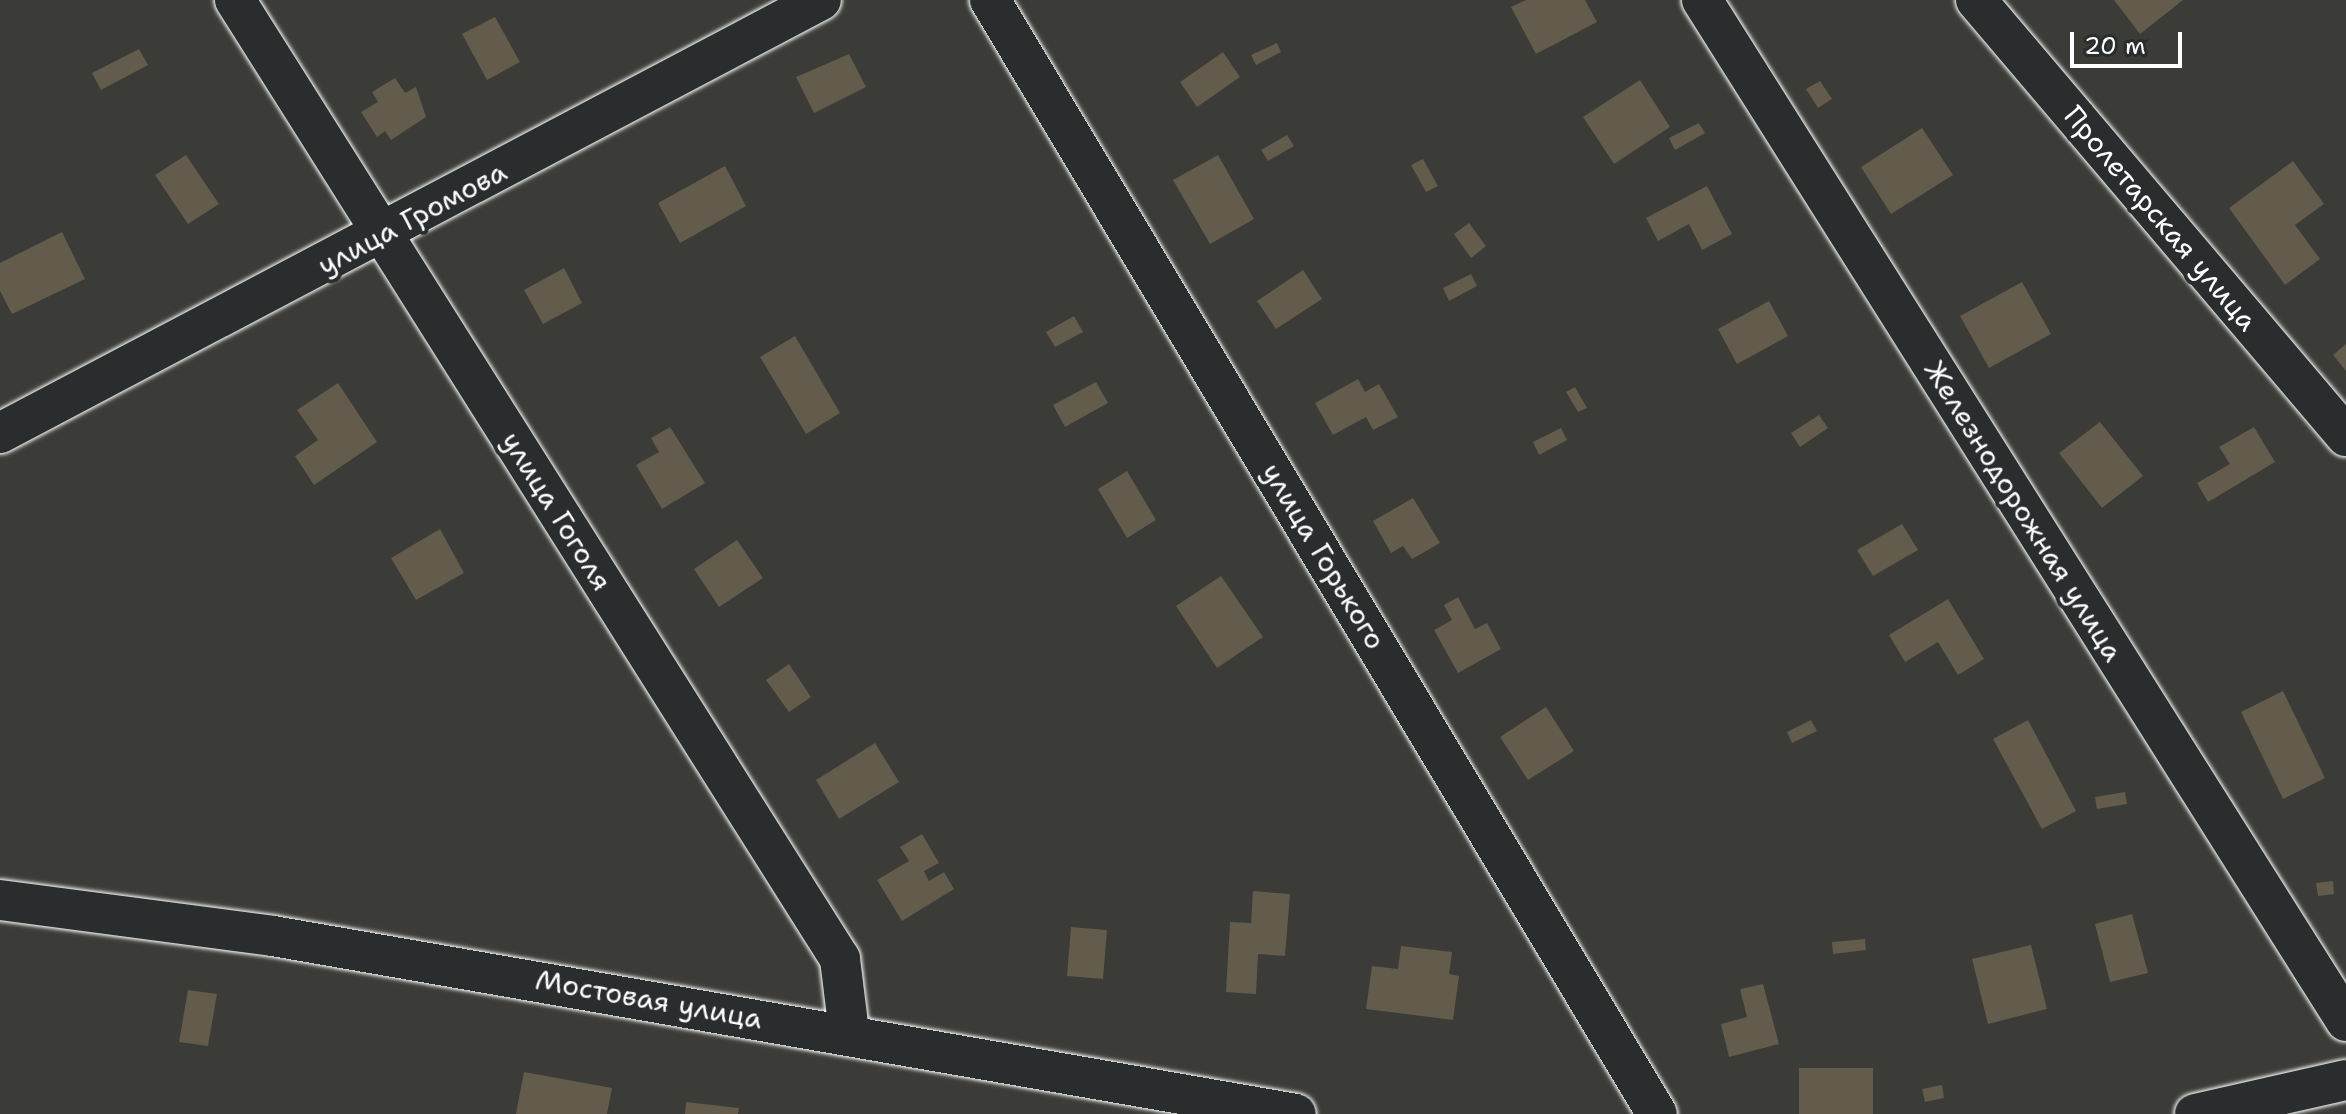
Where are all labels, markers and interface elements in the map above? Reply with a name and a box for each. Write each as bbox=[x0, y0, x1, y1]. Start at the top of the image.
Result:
scale bar bbox=[2074, 16, 2186, 66]
text: 20 m bbox=[2084, 30, 2146, 62]
street label: Пролетарская улица bbox=[2057, 99, 2265, 337]
street label: улица Громова bbox=[312, 154, 512, 282]
street label: Железнодорожная улица bbox=[1918, 355, 2130, 667]
street label: улица Гоголя bbox=[495, 425, 619, 597]
street label: улица Горького bbox=[1255, 457, 1393, 655]
street label: Мостовая улица bbox=[533, 963, 765, 1035]

